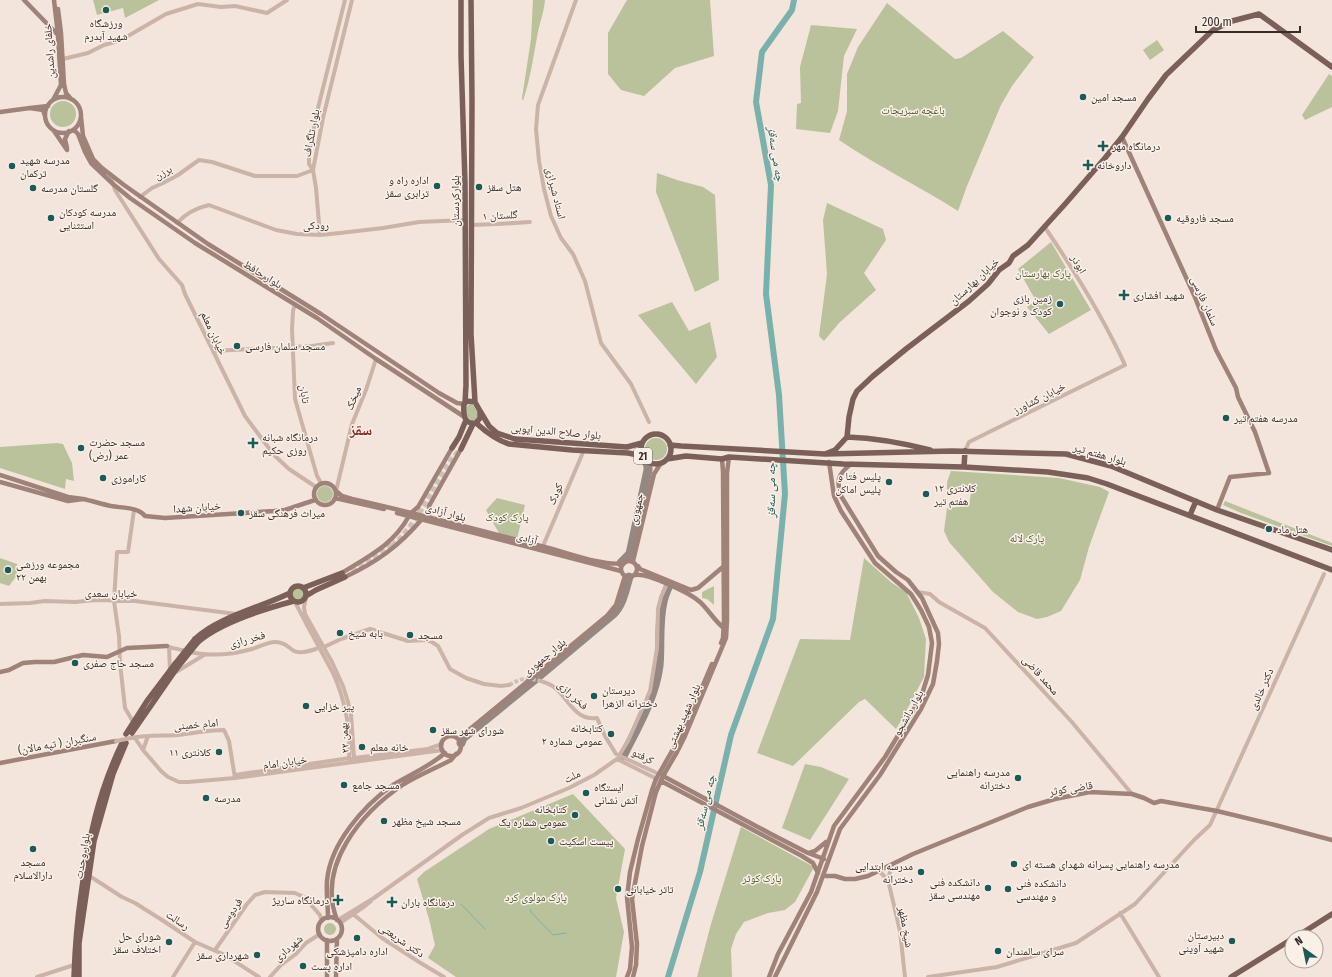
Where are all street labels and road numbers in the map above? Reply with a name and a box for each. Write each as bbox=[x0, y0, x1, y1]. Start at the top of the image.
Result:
street label: خلفای راشدین bbox=[41, 23, 58, 79]
street label: بلوار تلگراف bbox=[301, 108, 322, 158]
street label: برزن bbox=[152, 162, 174, 182]
street label: استاد شیرازی bbox=[543, 166, 568, 220]
street label: بلوارکردستان bbox=[449, 175, 462, 227]
street label: گلستان ۱ bbox=[482, 208, 518, 223]
street label: رودکی bbox=[303, 219, 329, 232]
street label: ابوذر bbox=[1068, 252, 1089, 276]
street label: خیابان بهارستان bbox=[947, 255, 1002, 308]
street label: بلوار حافظ bbox=[241, 257, 285, 291]
street label: سلمان فارسی bbox=[1188, 274, 1221, 328]
street label: خیابان معلم bbox=[197, 309, 229, 358]
street label: خیابان کشاورز bbox=[1010, 380, 1068, 418]
street label: تابان bbox=[297, 384, 313, 405]
street label: میخک bbox=[343, 384, 364, 412]
street label: بلوار صلاح الدین ایوبی bbox=[510, 421, 602, 442]
street label: بلوار هفتم تیر bbox=[1071, 440, 1128, 469]
road number: 21 bbox=[634, 448, 652, 464]
street label: کودک bbox=[545, 481, 566, 507]
street label: جمهوری bbox=[627, 492, 646, 526]
street label: خیابان شهدا bbox=[173, 499, 221, 516]
street label: بلوار آزادی bbox=[424, 501, 467, 524]
street label: آزادی bbox=[515, 529, 539, 548]
street label: خیابان سعدی bbox=[85, 587, 137, 600]
street label: فخر رازی bbox=[228, 628, 267, 651]
street label: بلوار جمهوری bbox=[520, 636, 569, 679]
street label: محمد قاضی bbox=[1020, 653, 1062, 698]
street label: دکتر خالدی bbox=[1247, 666, 1277, 712]
street label: فخر رازی bbox=[555, 678, 591, 713]
street label: بلوار شهید بهشتی bbox=[663, 682, 704, 751]
street label: بلوار دانشجو bbox=[891, 688, 926, 738]
street label: امام خمینی bbox=[173, 716, 219, 733]
street label: ۲۲ بهمن bbox=[337, 722, 352, 754]
street label: سنگبران ( تپه مالان) bbox=[17, 730, 97, 757]
street label: کرفتو bbox=[630, 746, 656, 767]
street label: خیابان امام bbox=[262, 753, 308, 772]
street label: ملت bbox=[562, 767, 583, 786]
street label: قاضی کوثر bbox=[1047, 779, 1094, 799]
street label: بلوار وحدت bbox=[72, 832, 93, 880]
street label: فردوسی bbox=[215, 896, 246, 931]
street label: شیخ مظهر bbox=[895, 904, 916, 949]
street label: رسالت bbox=[163, 908, 192, 933]
street label: دکتر شریعتی bbox=[377, 921, 427, 960]
street label: شهرداری bbox=[271, 932, 305, 964]

